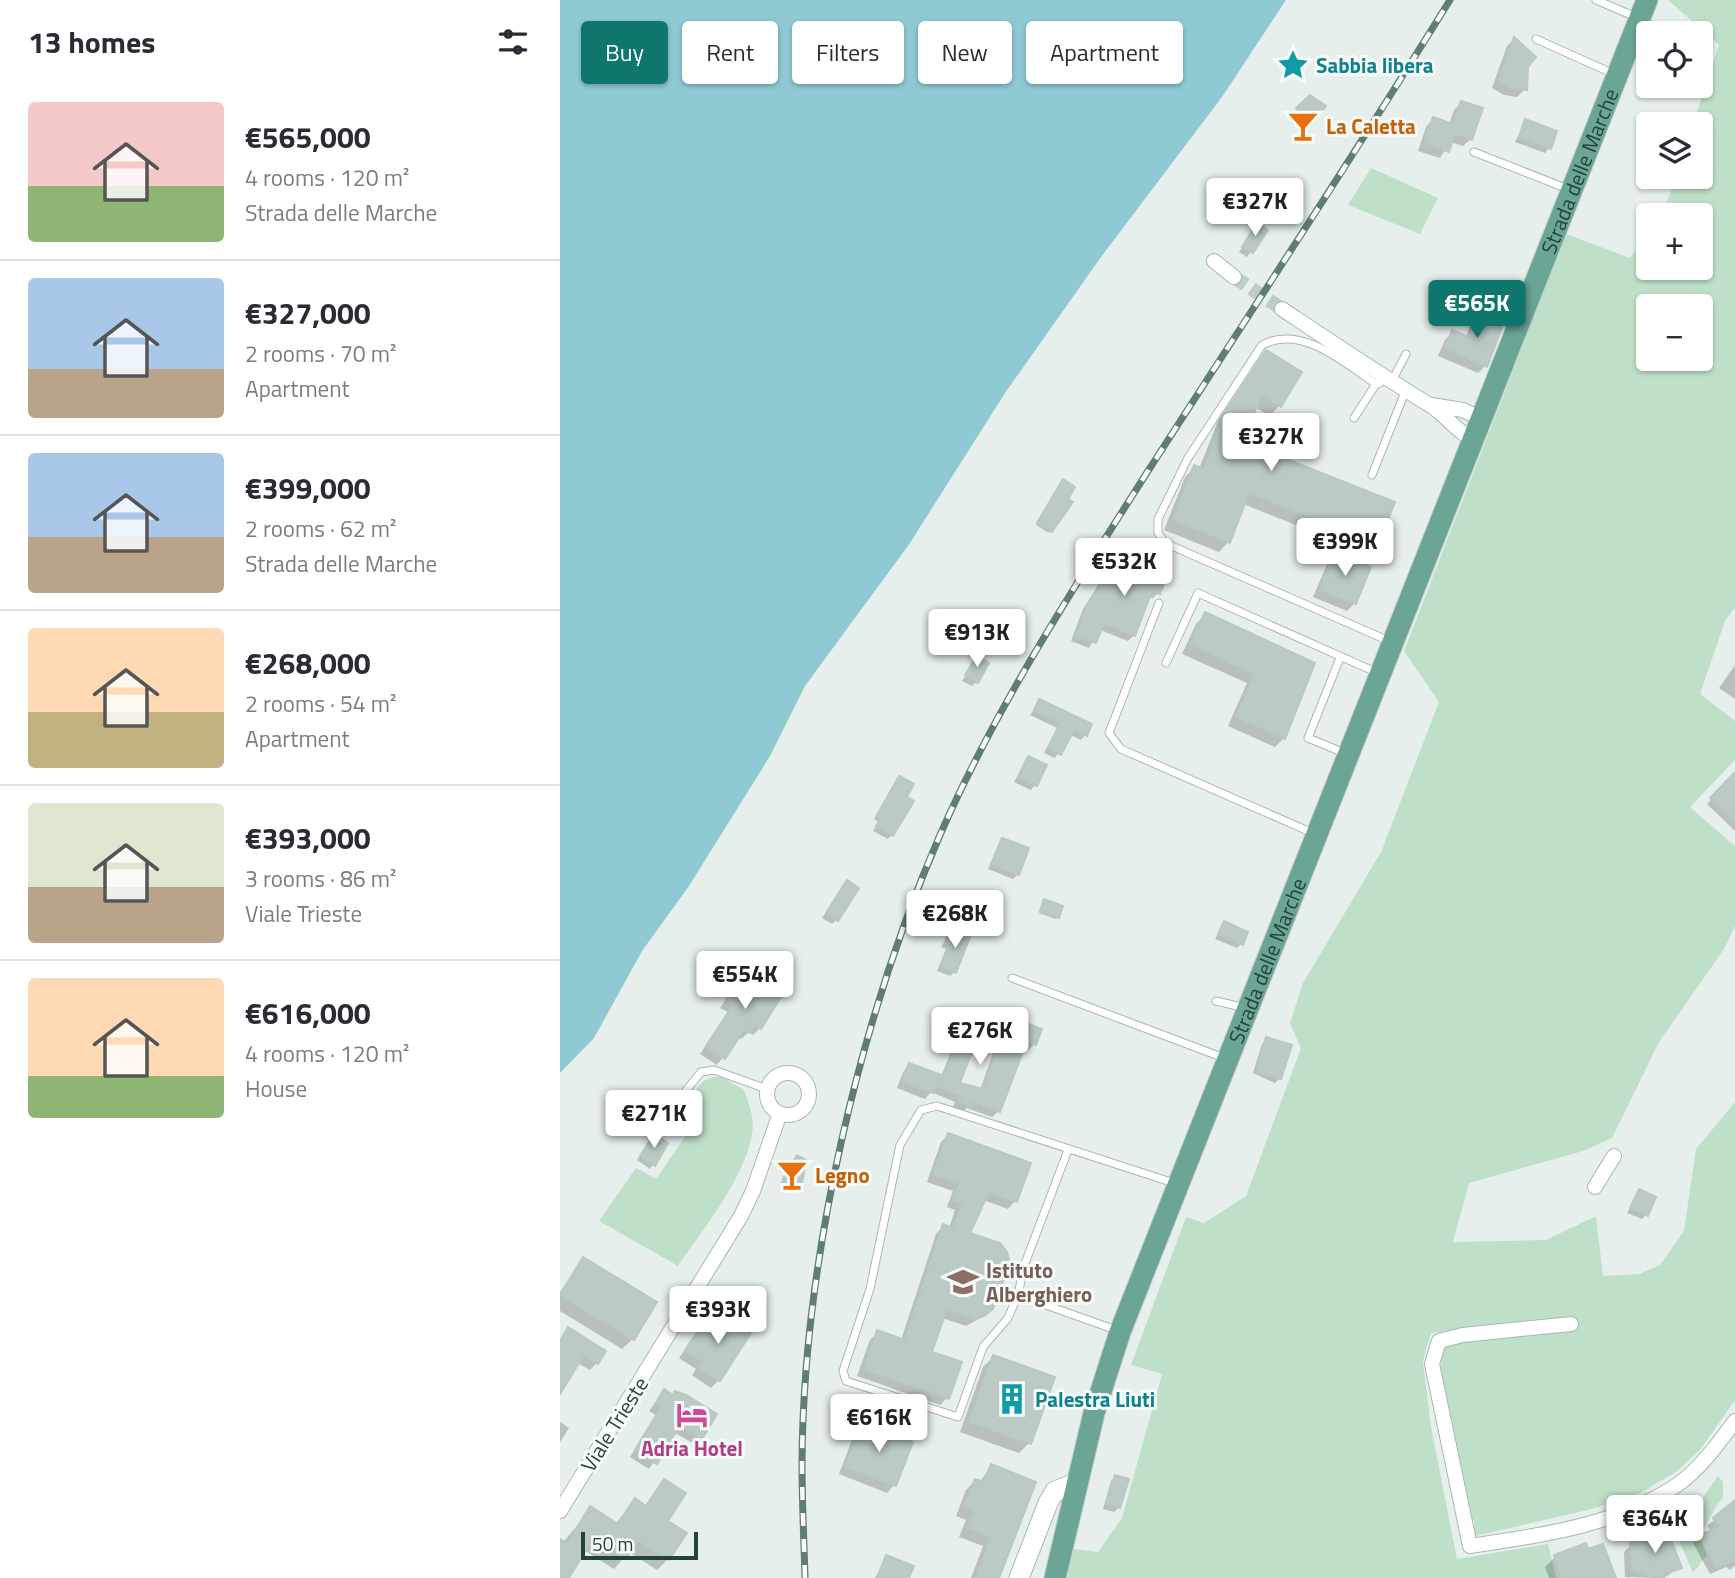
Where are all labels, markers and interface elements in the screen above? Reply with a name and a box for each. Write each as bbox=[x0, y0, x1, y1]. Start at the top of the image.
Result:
text: 13 homes bbox=[28, 19, 155, 65]
chip: Buy bbox=[581, 21, 668, 84]
chip: Rent bbox=[682, 21, 778, 84]
chip: Filters bbox=[792, 21, 904, 84]
chip: New bbox=[918, 21, 1012, 84]
chip: Apartment bbox=[1026, 21, 1183, 84]
map controls bbox=[1636, 21, 1713, 371]
button: locate bbox=[1636, 21, 1713, 98]
icon: filters bbox=[494, 23, 532, 61]
place icon: Sabbia libera bbox=[1276, 48, 1310, 82]
place label: Sabbia libera bbox=[1316, 49, 1434, 81]
street label: Strada delle Marche bbox=[1532, 84, 1626, 259]
bar icon: La Caletta bbox=[1286, 109, 1320, 143]
place label: La Caletta bbox=[1326, 110, 1416, 142]
button: layers bbox=[1636, 112, 1713, 189]
text: €565,000 bbox=[245, 114, 371, 160]
icon: home bbox=[84, 130, 168, 214]
text: 4 rooms · 120 m² bbox=[245, 160, 409, 195]
pin: €327K bbox=[1206, 178, 1304, 238]
text: €327K bbox=[1222, 183, 1288, 218]
text: Strada delle Marche bbox=[245, 195, 437, 230]
button: + bbox=[1636, 203, 1713, 280]
pin: €565K bbox=[1428, 280, 1526, 340]
text: €565K bbox=[1444, 285, 1510, 320]
text: €327,000 bbox=[245, 290, 371, 336]
button: − bbox=[1636, 294, 1713, 371]
icon: home bbox=[84, 306, 168, 390]
text: 2 rooms · 70 m² bbox=[245, 336, 396, 371]
text: Apartment bbox=[245, 371, 350, 406]
pin: €327K bbox=[1222, 414, 1320, 473]
text: €327K bbox=[1238, 418, 1304, 453]
text: €399,000 bbox=[245, 465, 371, 511]
icon: home bbox=[84, 481, 168, 565]
text: 2 rooms · 62 m² bbox=[245, 511, 396, 546]
pin: €399K bbox=[1296, 518, 1394, 578]
text: €399K bbox=[1312, 523, 1378, 558]
pin: €532K bbox=[1075, 538, 1173, 598]
text: €532K bbox=[1091, 543, 1157, 578]
text: Strada delle Marche bbox=[245, 546, 437, 581]
pin: €913K bbox=[928, 610, 1026, 669]
text: €913K bbox=[944, 614, 1010, 649]
text: €268,000 bbox=[245, 640, 371, 686]
icon: home bbox=[84, 656, 168, 740]
text: 2 rooms · 54 m² bbox=[245, 686, 396, 721]
text: Apartment bbox=[245, 721, 350, 756]
text: €393,000 bbox=[245, 815, 371, 861]
icon: home bbox=[84, 831, 168, 915]
text: 3 rooms · 86 m² bbox=[245, 861, 396, 896]
street label: Strada delle Marche bbox=[1220, 873, 1314, 1048]
pin: €268K bbox=[906, 890, 1004, 950]
text: €268K bbox=[922, 895, 988, 930]
text: Viale Trieste bbox=[245, 896, 362, 931]
pin: €554K bbox=[696, 951, 794, 1011]
text: €554K bbox=[712, 956, 778, 991]
text: €616,000 bbox=[245, 990, 371, 1036]
icon: home bbox=[84, 1006, 168, 1090]
pin: €276K bbox=[931, 1007, 1029, 1067]
text: €276K bbox=[947, 1012, 1013, 1047]
text: 4 rooms · 120 m² bbox=[245, 1036, 409, 1071]
text: House bbox=[245, 1071, 307, 1106]
pin: €271K bbox=[605, 1090, 703, 1150]
text: €271K bbox=[621, 1095, 687, 1130]
bar icon: Legno bbox=[775, 1158, 809, 1192]
place label: Legno bbox=[815, 1159, 870, 1191]
place label: Istituto Alberghiero bbox=[986, 1254, 1092, 1310]
school or university icon: Istituto Alberghiero bbox=[946, 1265, 980, 1299]
pin: €393K bbox=[669, 1286, 767, 1346]
text: €393K bbox=[685, 1291, 751, 1326]
street label: Viale Trieste bbox=[572, 1370, 656, 1478]
building icon: Palestra Liuti bbox=[995, 1382, 1029, 1416]
place label: Palestra Liuti bbox=[1035, 1383, 1155, 1415]
pin: €616K bbox=[830, 1394, 928, 1454]
hotel icon: Adria Hotel bbox=[675, 1398, 709, 1432]
text: €616K bbox=[846, 1399, 912, 1434]
place label: Adria Hotel bbox=[641, 1432, 743, 1464]
pin: €364K bbox=[1606, 1496, 1704, 1555]
text: €364K bbox=[1622, 1500, 1688, 1535]
scale bar bbox=[581, 1529, 698, 1561]
text: 50 m bbox=[592, 1529, 633, 1558]

